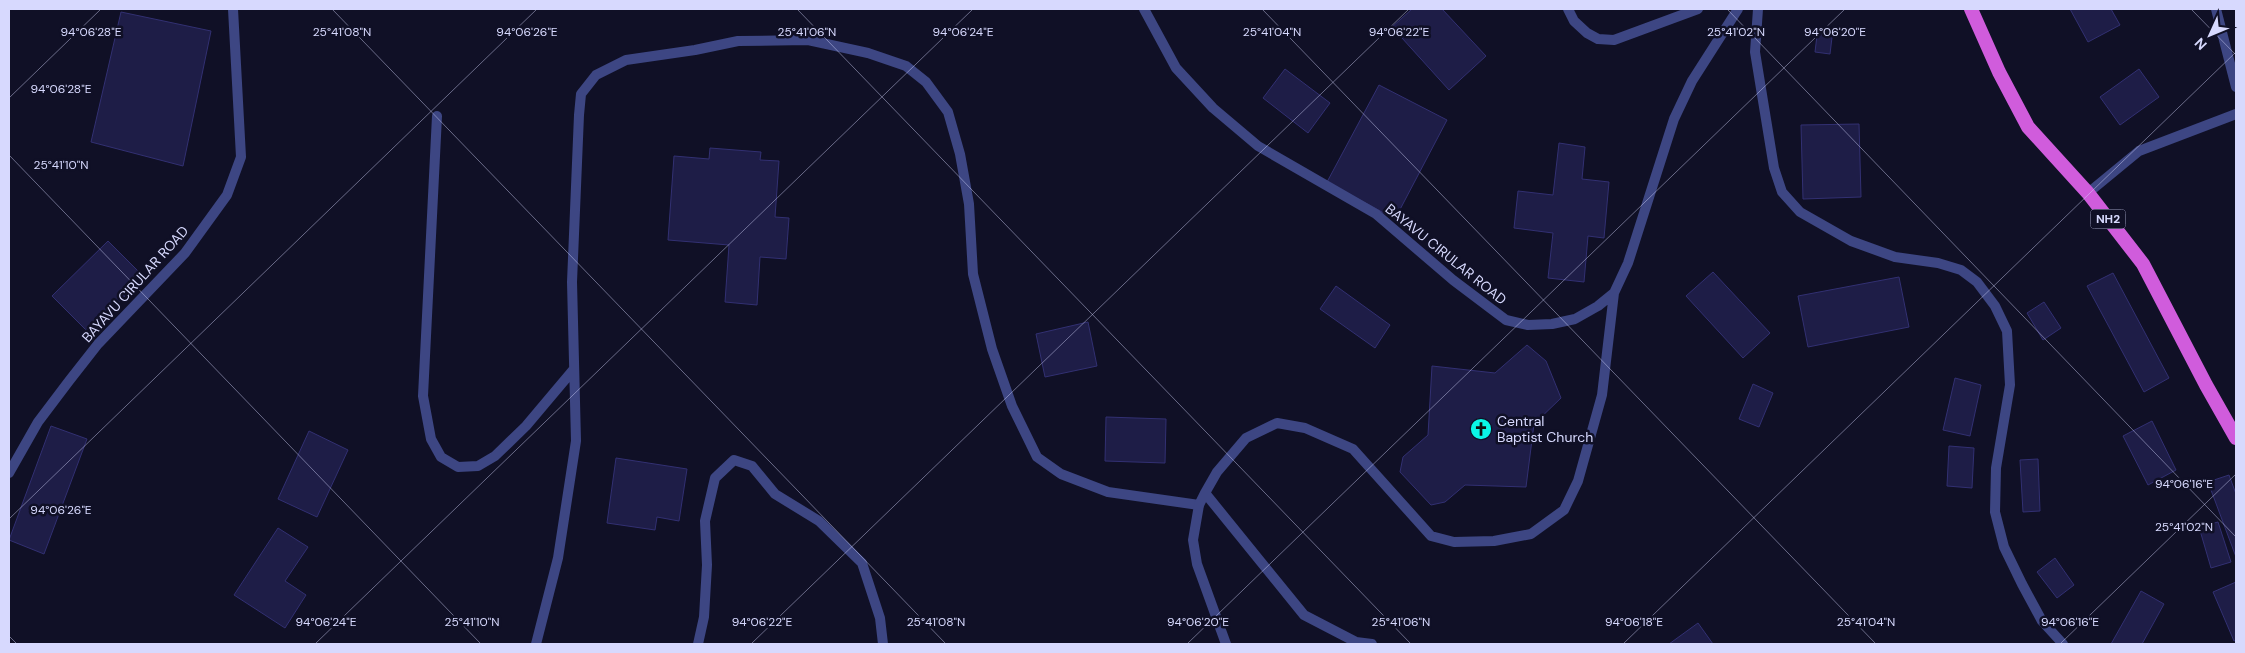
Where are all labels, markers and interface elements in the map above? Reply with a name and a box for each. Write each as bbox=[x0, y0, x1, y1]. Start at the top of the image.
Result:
north arrow bbox=[2185, 10, 2235, 60]
text: 94°06'28"E bbox=[61, 24, 122, 40]
text: 25°41'08"N bbox=[313, 24, 371, 40]
text: 94°06'26"E bbox=[496, 24, 558, 40]
text: 25°41'06"N bbox=[778, 24, 836, 40]
text: 94°06'24"E bbox=[933, 24, 994, 40]
text: 25°41'04"N bbox=[1243, 24, 1301, 40]
text: 94°06'22"E bbox=[1369, 24, 1430, 40]
text: 25°41'02"N bbox=[1707, 24, 1765, 40]
text: 94°06'20"E bbox=[1804, 24, 1866, 40]
text: N bbox=[2191, 34, 2211, 54]
text: 94°06'28"E bbox=[31, 81, 92, 97]
text: 25°41'10"N bbox=[33, 157, 89, 173]
street label: BAYAVU CIRULAR ROAD bbox=[1382, 200, 1510, 308]
road number: NH2 bbox=[2090, 210, 2126, 228]
street label: BAYAVU CIRULAR ROAD bbox=[78, 222, 192, 346]
place label: Central Baptist Church bbox=[1497, 412, 1593, 446]
church icon: Central Baptist Church bbox=[1469, 417, 1493, 441]
text: 94°06'16"E bbox=[2155, 476, 2213, 492]
text: 94°06'26"E bbox=[30, 502, 92, 518]
text: 25°41'02"N bbox=[2155, 519, 2213, 535]
text: 94°06'24"E bbox=[296, 614, 357, 630]
text: 25°41'10"N bbox=[444, 614, 500, 630]
text: 94°06'22"E bbox=[732, 614, 793, 630]
text: 25°41'08"N bbox=[907, 614, 965, 630]
text: 94°06'20"E bbox=[1167, 614, 1229, 630]
text: 25°41'06"N bbox=[1372, 614, 1430, 630]
text: 94°06'18"E bbox=[1605, 614, 1663, 630]
text: 25°41'04"N bbox=[1837, 614, 1895, 630]
text: 94°06'16"E bbox=[2041, 614, 2099, 630]

